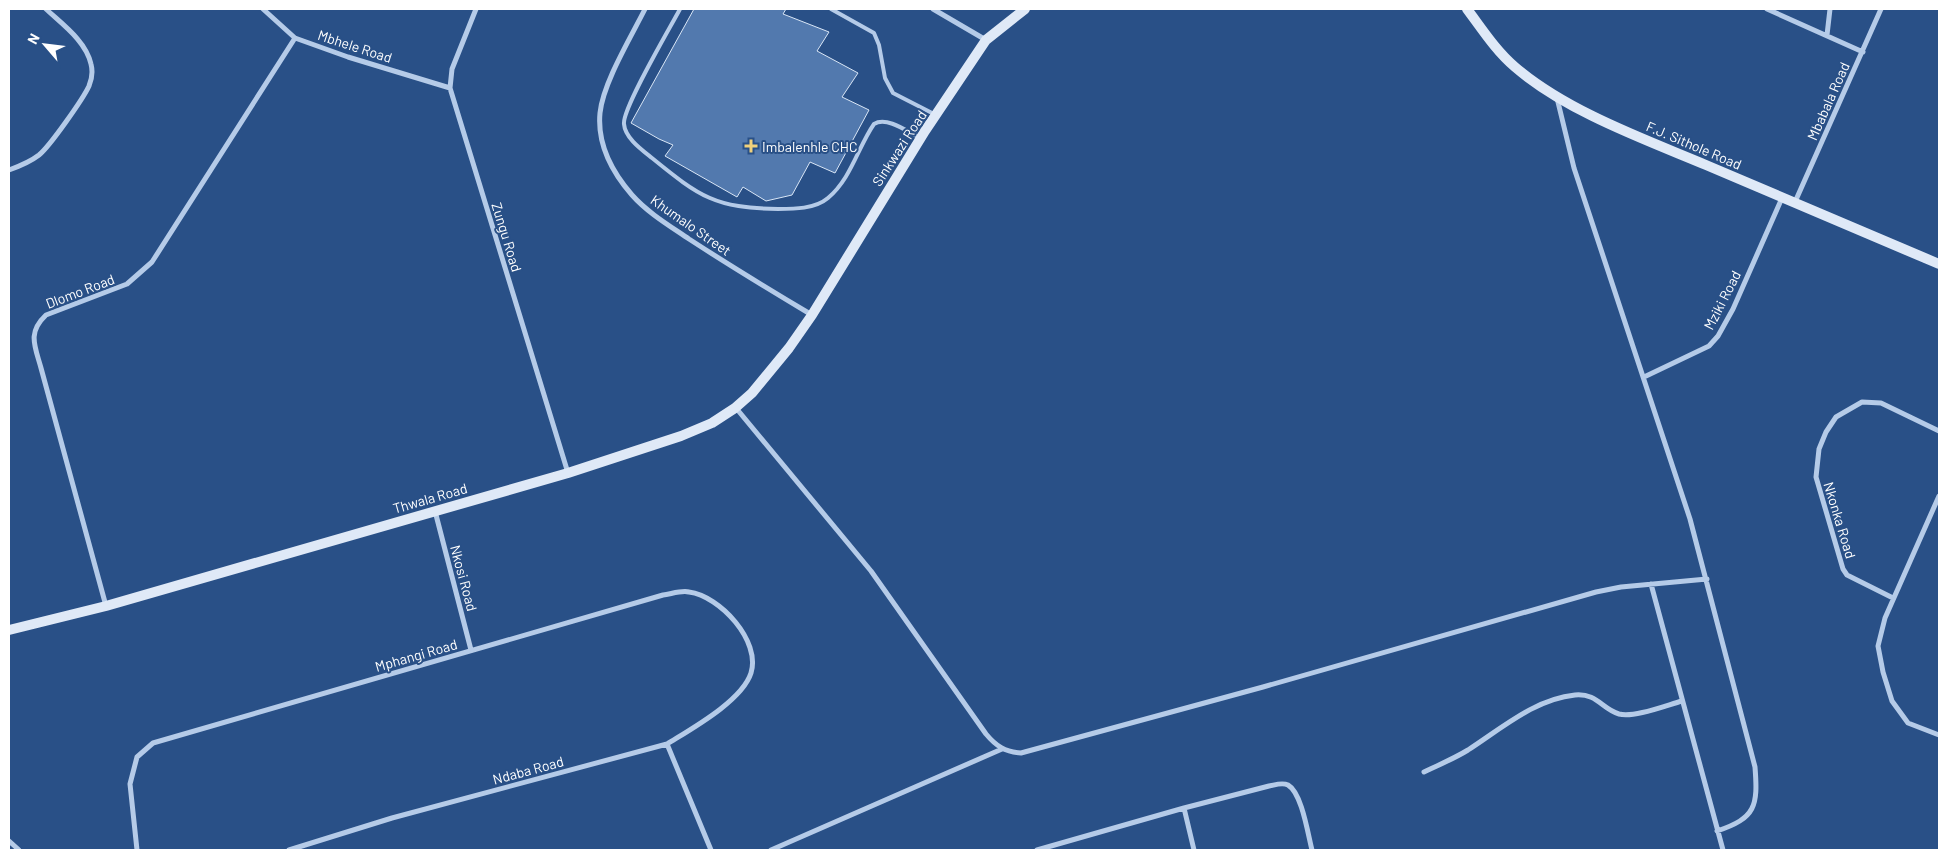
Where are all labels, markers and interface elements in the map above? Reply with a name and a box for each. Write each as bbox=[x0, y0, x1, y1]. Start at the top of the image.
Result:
north arrow bbox=[20, 20, 70, 70]
street label: Mbhele Road bbox=[316, 26, 394, 66]
text: N bbox=[23, 31, 43, 47]
street label: Mbabala Road bbox=[1803, 59, 1853, 143]
street label: Sinkwazi Road bbox=[868, 107, 930, 189]
street label: F.J. Sithole Road bbox=[1644, 117, 1744, 173]
place label: Imbalenhle CHC bbox=[762, 138, 857, 155]
marker: Imbalenhle CHC bbox=[744, 139, 758, 153]
street label: Khumalo Street bbox=[648, 191, 734, 259]
street label: Zungu Road bbox=[488, 200, 526, 274]
street label: Mziki Road bbox=[1700, 268, 1744, 332]
street label: Dlomo Road bbox=[43, 270, 117, 312]
street label: Thwala Road bbox=[391, 479, 469, 517]
street label: Nkonka Road bbox=[1820, 480, 1860, 560]
street label: Nkosi Road bbox=[447, 543, 481, 613]
street label: Mphangi Road bbox=[373, 635, 459, 675]
street label: Ndaba Road bbox=[491, 752, 565, 788]

